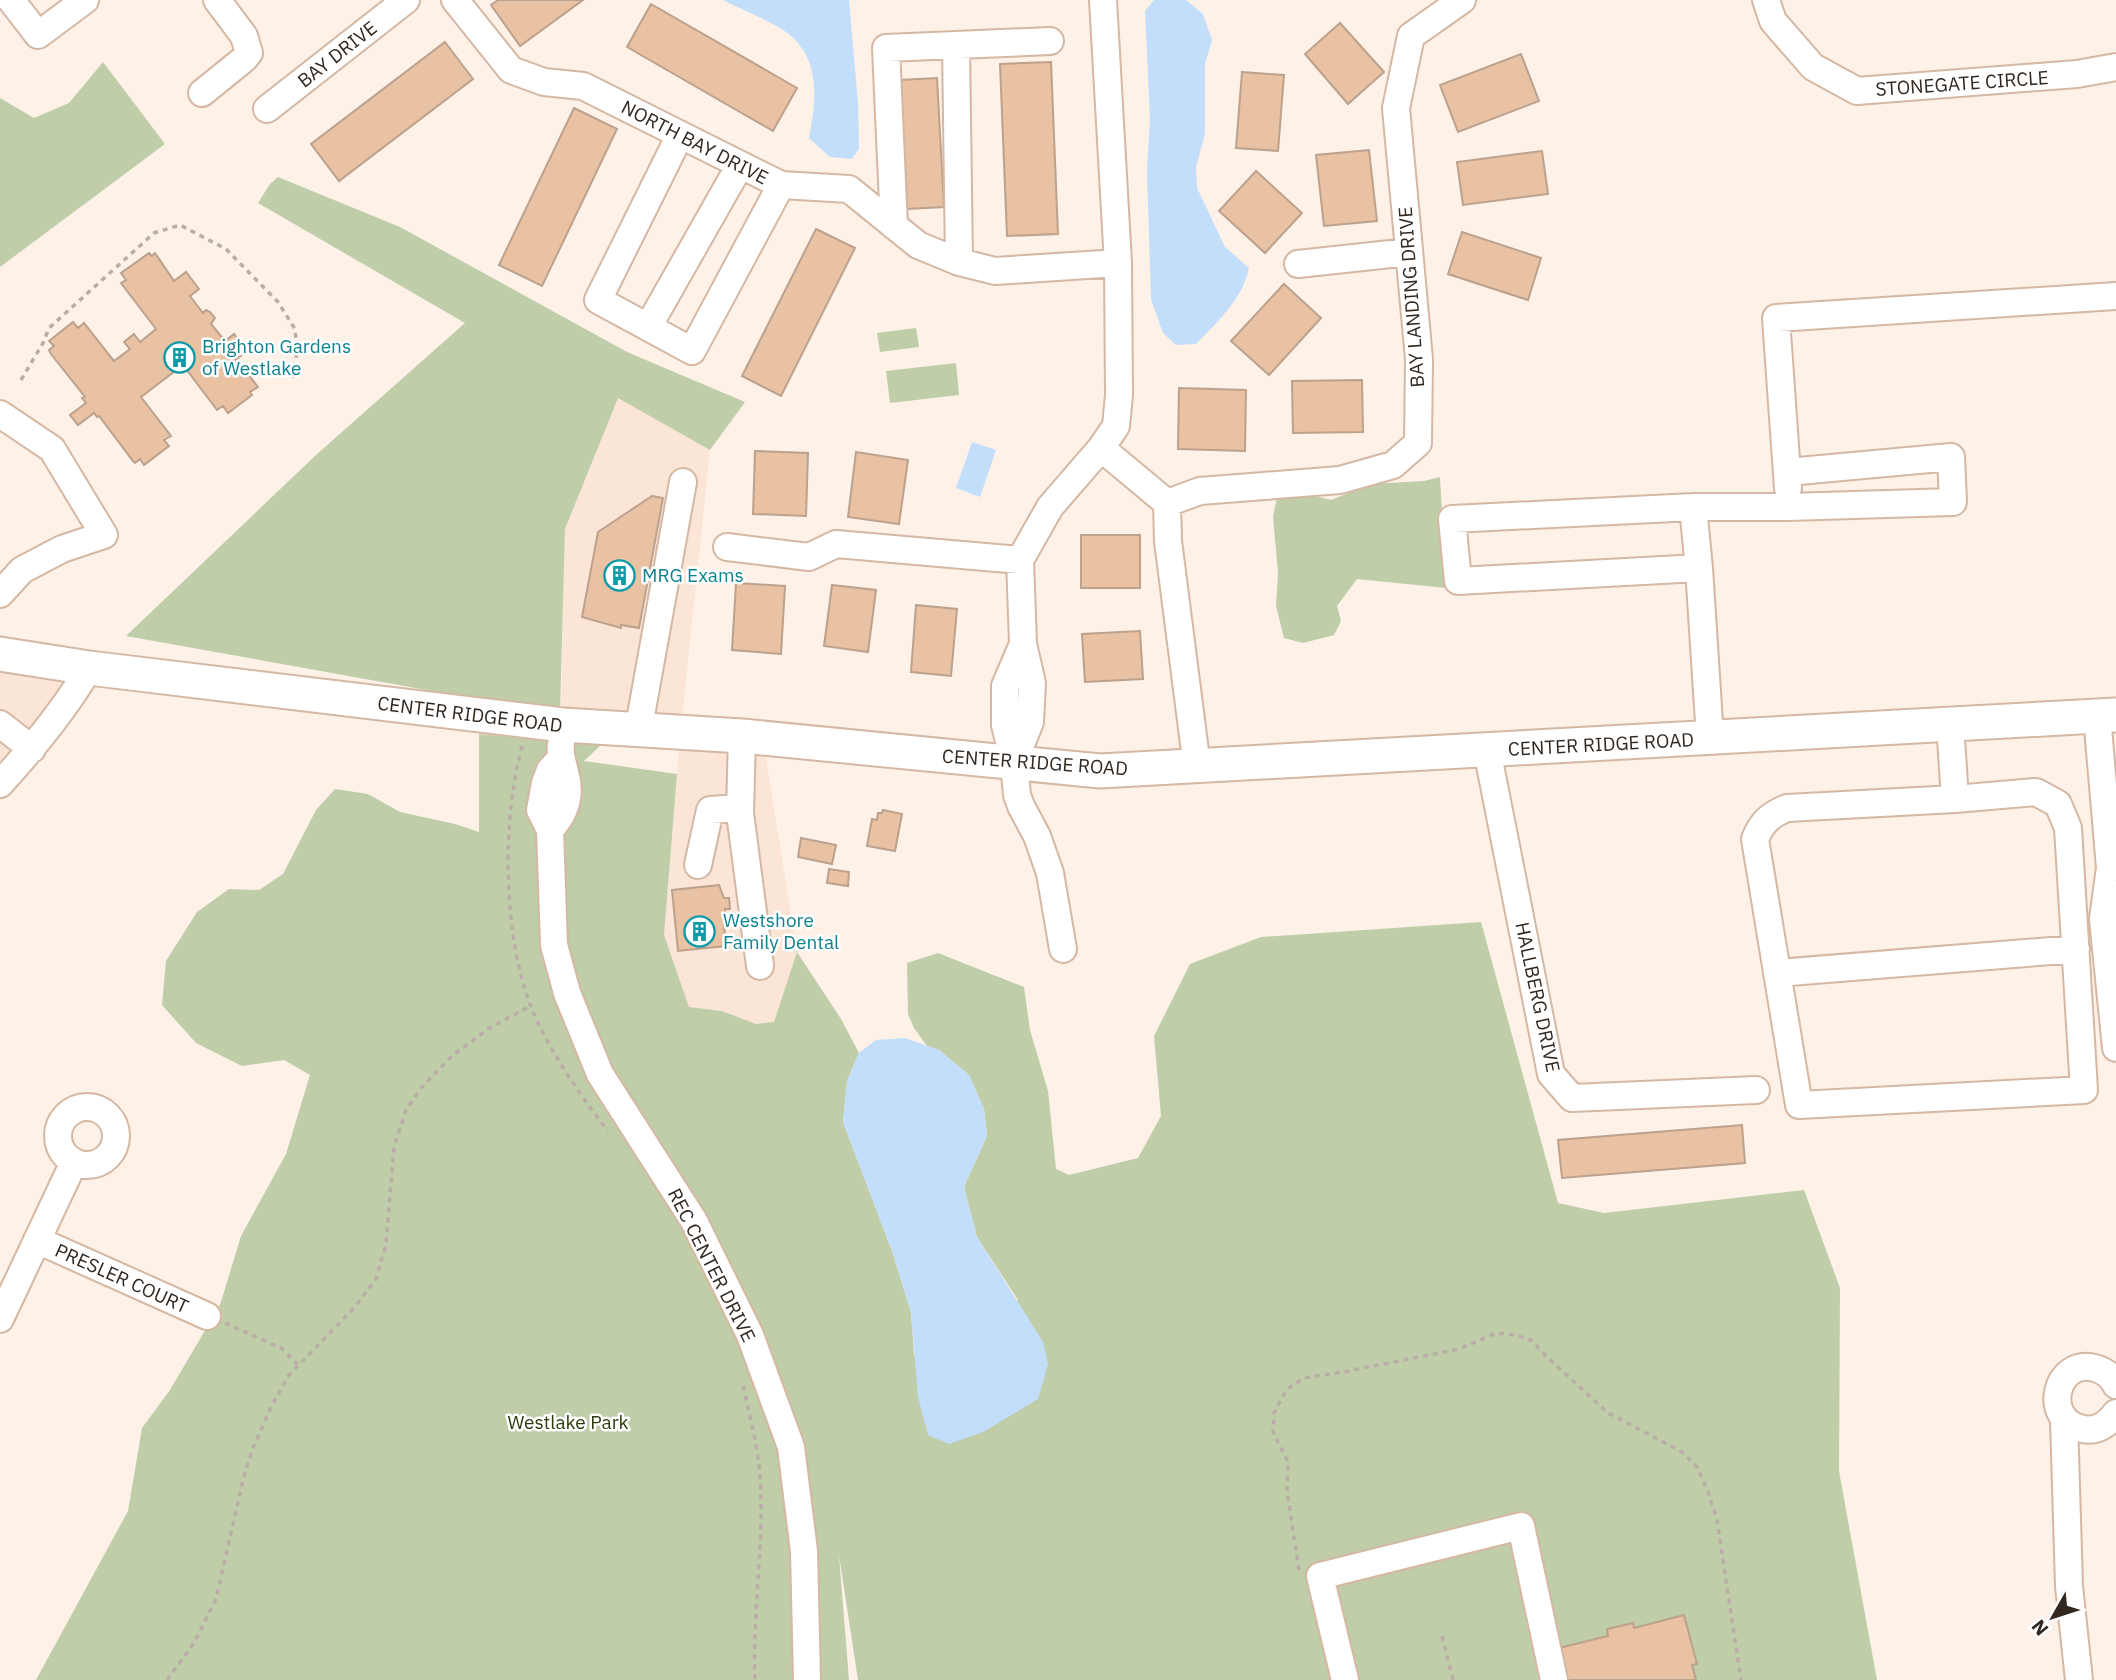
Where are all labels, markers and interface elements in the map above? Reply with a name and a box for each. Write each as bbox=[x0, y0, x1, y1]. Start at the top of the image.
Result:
street label: BAY DRIVE bbox=[292, 16, 382, 92]
street label: STONEGATE CIRCLE bbox=[1875, 65, 2049, 101]
street label: NORTH BAY DRIVE bbox=[618, 95, 772, 189]
street label: BAY LANDING DRIVE bbox=[1393, 206, 1429, 388]
place label: Brighton Gardens of Westlake bbox=[202, 334, 351, 380]
building icon: Brighton Gardens of Westlake bbox=[162, 340, 196, 374]
building icon: MRG Exams bbox=[602, 558, 636, 592]
place label: MRG Exams bbox=[642, 563, 744, 587]
street label: CENTER RIDGE ROAD bbox=[376, 691, 564, 737]
street label: CENTER RIDGE ROAD bbox=[1507, 727, 1695, 761]
street label: CENTER RIDGE ROAD bbox=[941, 744, 1129, 780]
place label: Westshore Family Dental bbox=[723, 908, 839, 954]
building icon: Westshore Family Dental bbox=[683, 914, 717, 948]
street label: HALLBERG DRIVE bbox=[1510, 920, 1566, 1074]
street label: REC CENTER DRIVE bbox=[663, 1184, 761, 1346]
street label: PRESLER COURT bbox=[52, 1238, 193, 1318]
park label: Westlake Park bbox=[507, 1410, 629, 1434]
north arrow bbox=[2018, 1582, 2088, 1652]
text: N bbox=[2026, 1615, 2053, 1641]

